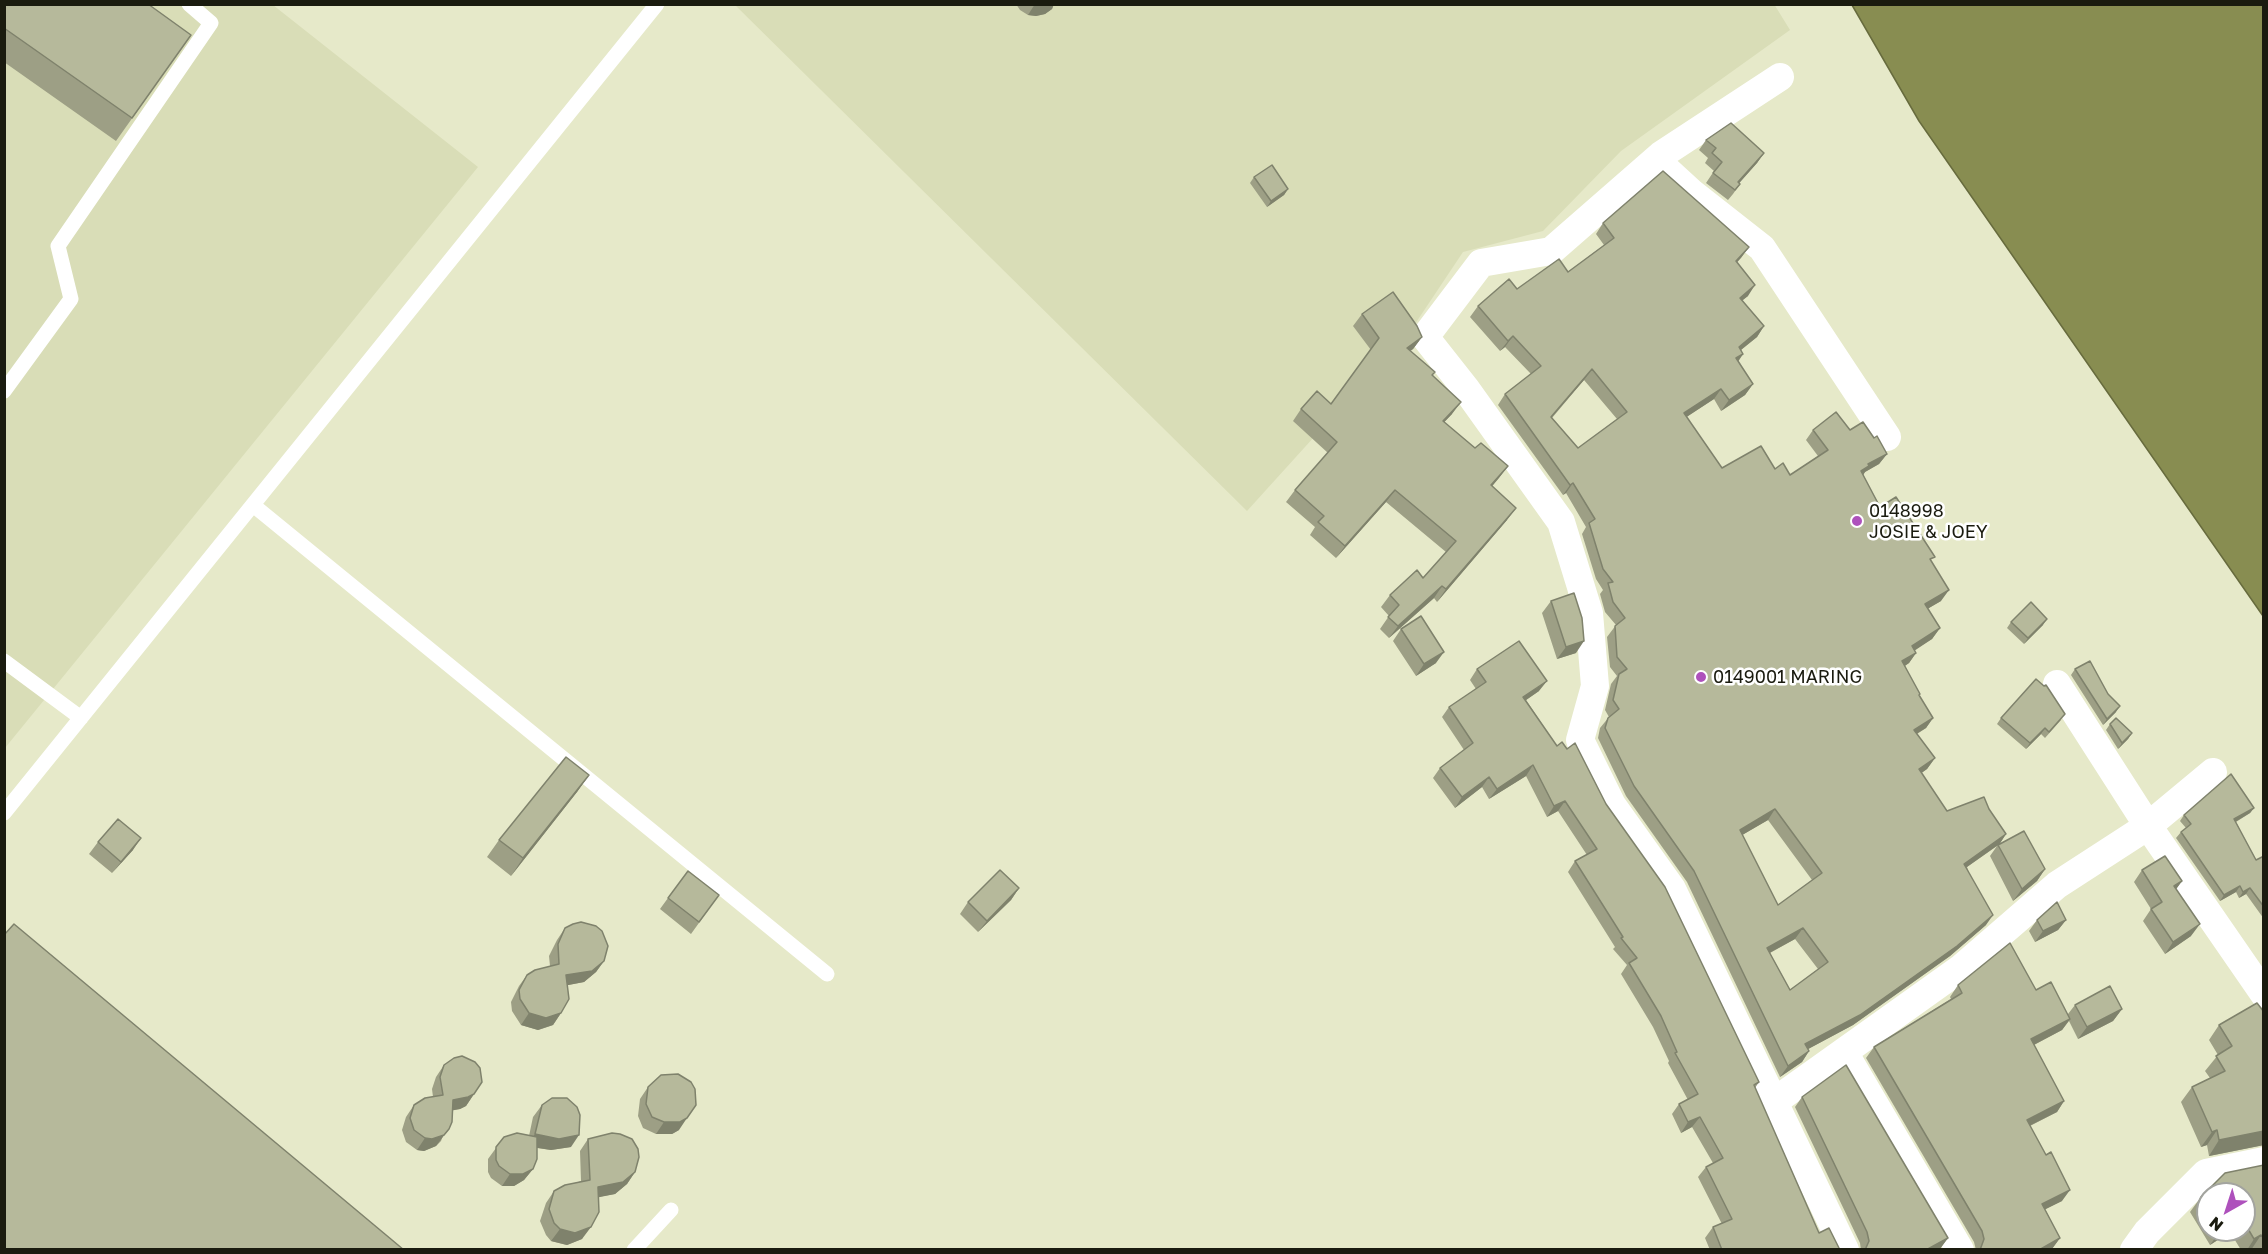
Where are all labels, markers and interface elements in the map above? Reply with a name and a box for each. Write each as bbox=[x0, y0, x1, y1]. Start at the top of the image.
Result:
place label: 0148998 JOSIE & JOEY bbox=[1869, 500, 1988, 542]
marker: 0148998 JOSIE & JOEY bbox=[1850, 514, 1864, 528]
place label: 0149001 MARING bbox=[1713, 666, 1862, 688]
marker: 0149001 MARING bbox=[1694, 670, 1708, 684]
north arrow bbox=[2196, 1182, 2256, 1242]
text: N bbox=[2205, 1213, 2227, 1236]

